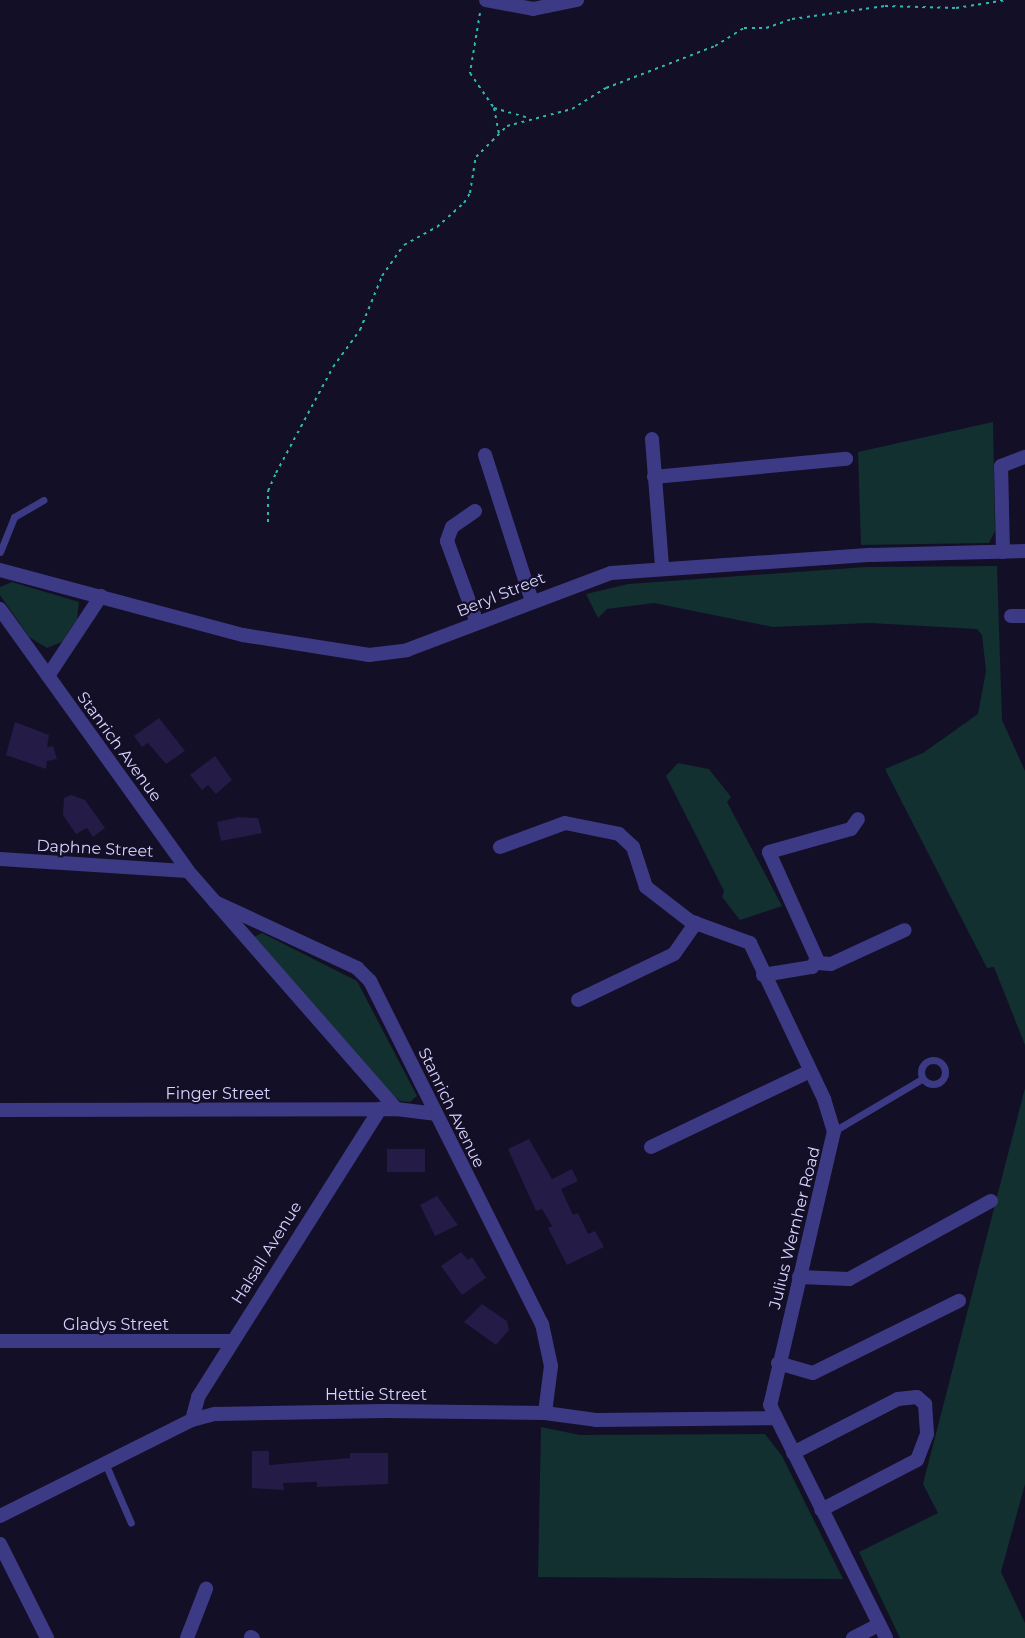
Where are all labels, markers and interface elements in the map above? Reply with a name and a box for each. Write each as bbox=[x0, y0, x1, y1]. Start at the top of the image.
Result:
street label: Beryl Street bbox=[454, 569, 548, 621]
street label: Stanrich Avenue bbox=[73, 688, 165, 806]
street label: Daphne Street bbox=[36, 836, 154, 862]
street label: Stanrich Avenue bbox=[414, 1045, 488, 1171]
street label: Finger Street bbox=[166, 1084, 270, 1104]
street label: Julius Wernher Road bbox=[766, 1145, 824, 1311]
street label: Halsall Avenue bbox=[228, 1198, 306, 1308]
street label: Gladys Street bbox=[63, 1315, 169, 1335]
street label: Hettie Street bbox=[325, 1385, 427, 1405]

